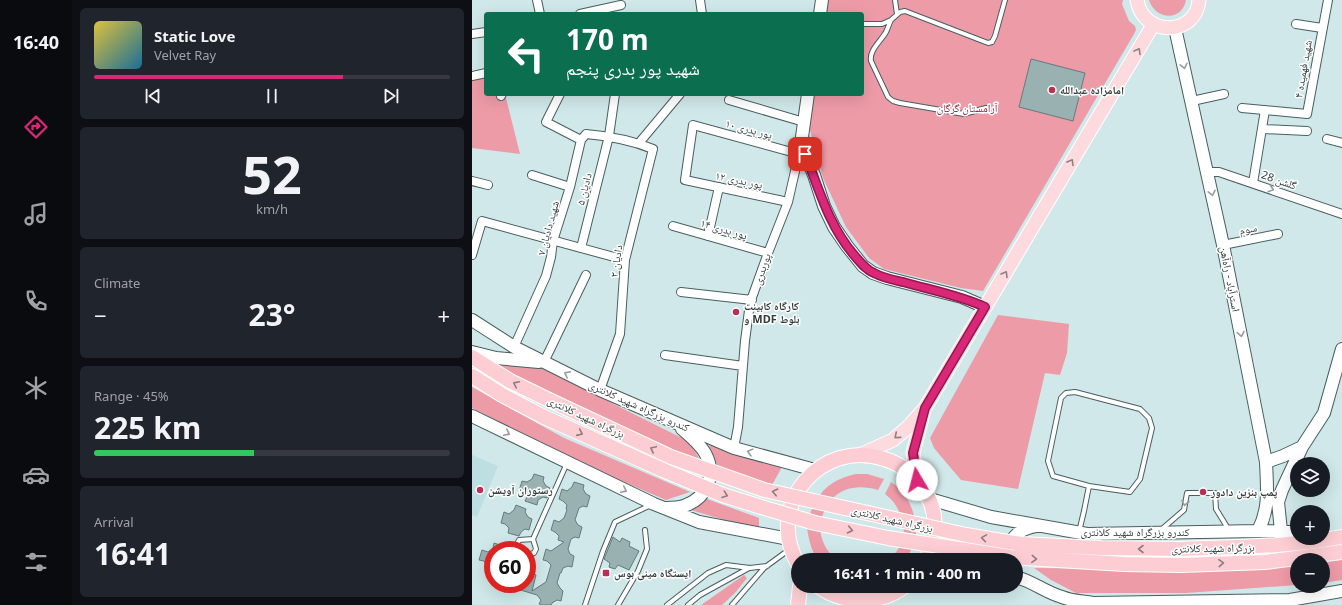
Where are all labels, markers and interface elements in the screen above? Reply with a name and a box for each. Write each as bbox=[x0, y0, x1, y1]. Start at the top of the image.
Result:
text: 170 m bbox=[566, 20, 649, 58]
text: Static Love bbox=[154, 26, 235, 46]
icon: left bbox=[500, 28, 552, 80]
text: 16:40 bbox=[13, 30, 59, 54]
street label: ۴ شهید فهمیده bbox=[1290, 39, 1315, 99]
text: Velvet Ray bbox=[154, 46, 216, 64]
one-way arrow bbox=[1133, 48, 1140, 55]
text: شهید پور بدری پنجم bbox=[566, 56, 700, 80]
one-way arrow bbox=[1179, 63, 1187, 69]
place label: امامزاده عبدالله bbox=[1060, 82, 1124, 97]
icon: previous bbox=[142, 85, 164, 107]
icon: pause bbox=[261, 85, 283, 107]
icon: next bbox=[380, 85, 402, 107]
marker: امامزاده عبدالله bbox=[1047, 85, 1057, 95]
park label: آرامستان گرگان bbox=[937, 100, 998, 115]
icon: directions bbox=[22, 113, 50, 141]
street label: پور بدری ۱۰ bbox=[724, 115, 775, 142]
pin bbox=[788, 137, 822, 171]
text: 52 bbox=[242, 138, 302, 209]
icon: arrive bbox=[794, 143, 816, 165]
one-way arrow bbox=[1067, 159, 1074, 166]
street label: پور بدری ۱۲ bbox=[714, 167, 764, 192]
street label: گلشن 28 bbox=[1259, 167, 1299, 193]
street label: دادیان ۵ bbox=[572, 171, 595, 206]
one-way arrow bbox=[1268, 184, 1275, 193]
one-way arrow bbox=[1207, 190, 1215, 196]
street label: شهید دادیان ۷ bbox=[533, 199, 562, 257]
icon: music bbox=[22, 200, 50, 228]
text: km/h bbox=[256, 200, 288, 218]
street label: پور بدری ۱۴ bbox=[699, 215, 750, 242]
street label: سوم bbox=[1238, 219, 1258, 238]
street label: دادیان ۳ bbox=[606, 243, 626, 278]
street label: استرآباد - راه‌آهن bbox=[1217, 245, 1244, 313]
street label: پوربدری bbox=[749, 251, 774, 287]
one-way arrow bbox=[1000, 271, 1007, 278]
text: Climate bbox=[94, 274, 140, 292]
icon: phone bbox=[22, 287, 50, 315]
text: 23° bbox=[248, 294, 296, 335]
place label: کارگاه کابینت و MDF بلوط bbox=[744, 298, 799, 326]
text: − bbox=[94, 300, 107, 330]
text: + bbox=[437, 300, 450, 330]
marker: کارگاه کابینت و MDF بلوط bbox=[731, 307, 741, 317]
one-way arrow bbox=[1236, 331, 1244, 337]
one-way arrow bbox=[563, 371, 571, 378]
icon: climate bbox=[22, 374, 50, 402]
street label: کندرو بزرگراه شهید کلانتری bbox=[587, 378, 691, 434]
one-way arrow bbox=[513, 381, 521, 389]
text: Range · 45% bbox=[94, 387, 169, 405]
street label: بزرگراه شهید کلانتری bbox=[545, 393, 627, 441]
text: 225 km bbox=[94, 407, 201, 448]
one-way arrow bbox=[503, 428, 510, 436]
one-way arrow bbox=[575, 428, 583, 436]
one-way arrow bbox=[895, 431, 902, 438]
one-way arrow bbox=[649, 446, 657, 454]
one-way arrow bbox=[747, 449, 753, 457]
map controls bbox=[1290, 457, 1330, 593]
button: layers bbox=[1290, 457, 1330, 497]
position arrow bbox=[896, 459, 938, 501]
icon: car bbox=[22, 461, 50, 489]
place label: رستوران آویشن bbox=[488, 482, 553, 498]
place label: پمپ بنزین دادور bbox=[1210, 484, 1278, 500]
marker: رستوران آویشن bbox=[475, 485, 485, 495]
one-way arrow bbox=[620, 485, 627, 493]
marker: پمپ بنزین دادور bbox=[1198, 487, 1208, 497]
one-way arrow bbox=[772, 489, 778, 497]
one-way arrow bbox=[721, 490, 728, 499]
one-way arrow bbox=[1181, 499, 1190, 506]
street label: بزرگراه شهید کلانتری bbox=[850, 502, 935, 535]
button: + bbox=[1290, 505, 1330, 545]
text: Arrival bbox=[94, 513, 134, 531]
street label: کندرو بزرگراه شهید کلانتری bbox=[1081, 524, 1190, 539]
one-way arrow bbox=[847, 525, 853, 534]
text: 16:41 bbox=[94, 533, 171, 574]
one-way arrow bbox=[981, 534, 987, 543]
street label: بزرگراه شهید کلانتری bbox=[1171, 539, 1255, 556]
speed limit sign: 60 bbox=[484, 541, 536, 593]
one-way arrow bbox=[1138, 545, 1144, 553]
icon: filters bbox=[22, 548, 50, 576]
button: − bbox=[1290, 553, 1330, 593]
one-way arrow bbox=[1031, 554, 1037, 563]
one-way arrow bbox=[1218, 559, 1224, 568]
text: 16:41 · 1 min · 400 m bbox=[833, 563, 981, 583]
place label: ایستگاه مینی بوس bbox=[614, 565, 691, 581]
marker: ایستگاه مینی بوس bbox=[601, 568, 611, 578]

